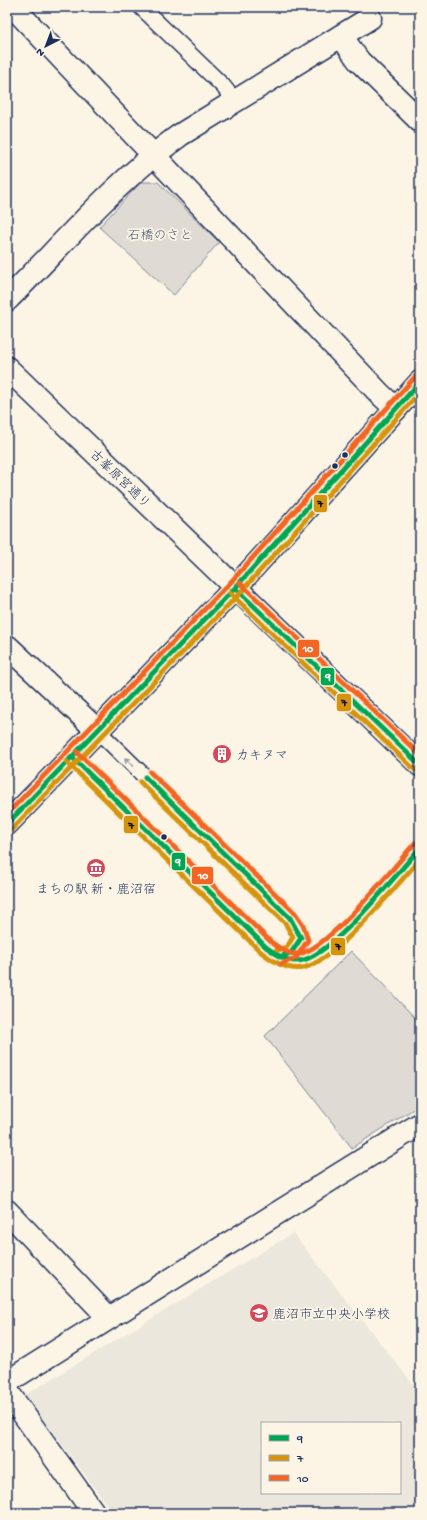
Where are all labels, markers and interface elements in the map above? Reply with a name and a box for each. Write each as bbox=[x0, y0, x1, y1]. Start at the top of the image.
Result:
north arrow bbox=[26, 26, 66, 66]
text: N bbox=[34, 45, 47, 59]
park label: 石橋のさと bbox=[127, 229, 193, 244]
street label: 古峯原宮通り bbox=[86, 447, 153, 512]
unlabelled marker bbox=[340, 450, 350, 460]
unlabelled marker bbox=[330, 461, 340, 471]
line badge: 7 bbox=[313, 494, 328, 513]
text: 7 bbox=[316, 499, 324, 511]
line badge: 10 bbox=[297, 639, 320, 658]
text: 10 bbox=[302, 644, 314, 656]
line badge: 9 bbox=[320, 667, 335, 686]
text: 9 bbox=[324, 672, 331, 684]
line badge: 7 bbox=[336, 693, 352, 712]
text: 7 bbox=[340, 698, 348, 710]
building icon: カキヌマ bbox=[211, 743, 233, 765]
place label: カキヌマ bbox=[236, 749, 288, 764]
one-way arrow bbox=[124, 757, 134, 767]
line badge: 7 bbox=[123, 815, 139, 834]
text: 7 bbox=[127, 821, 135, 833]
unlabelled marker bbox=[159, 832, 169, 842]
line badge: 9 bbox=[171, 852, 186, 871]
museum icon: まちの駅 新・鹿沼宿 bbox=[85, 857, 107, 879]
text: 9 bbox=[174, 857, 181, 869]
line badge: 10 bbox=[191, 866, 214, 885]
text: 10 bbox=[197, 871, 209, 883]
place label: まちの駅 新・鹿沼宿 bbox=[36, 883, 156, 898]
line badge: 7 bbox=[330, 937, 346, 956]
text: 7 bbox=[334, 942, 342, 954]
school or university icon: 鹿沼市立中央小学校 bbox=[248, 1302, 270, 1324]
place label: 鹿沼市立中央小学校 bbox=[273, 1308, 390, 1323]
legend bbox=[261, 1422, 401, 1494]
text: 9 bbox=[296, 1433, 303, 1447]
text: 7 bbox=[296, 1453, 304, 1467]
text: 10 bbox=[296, 1473, 309, 1487]

